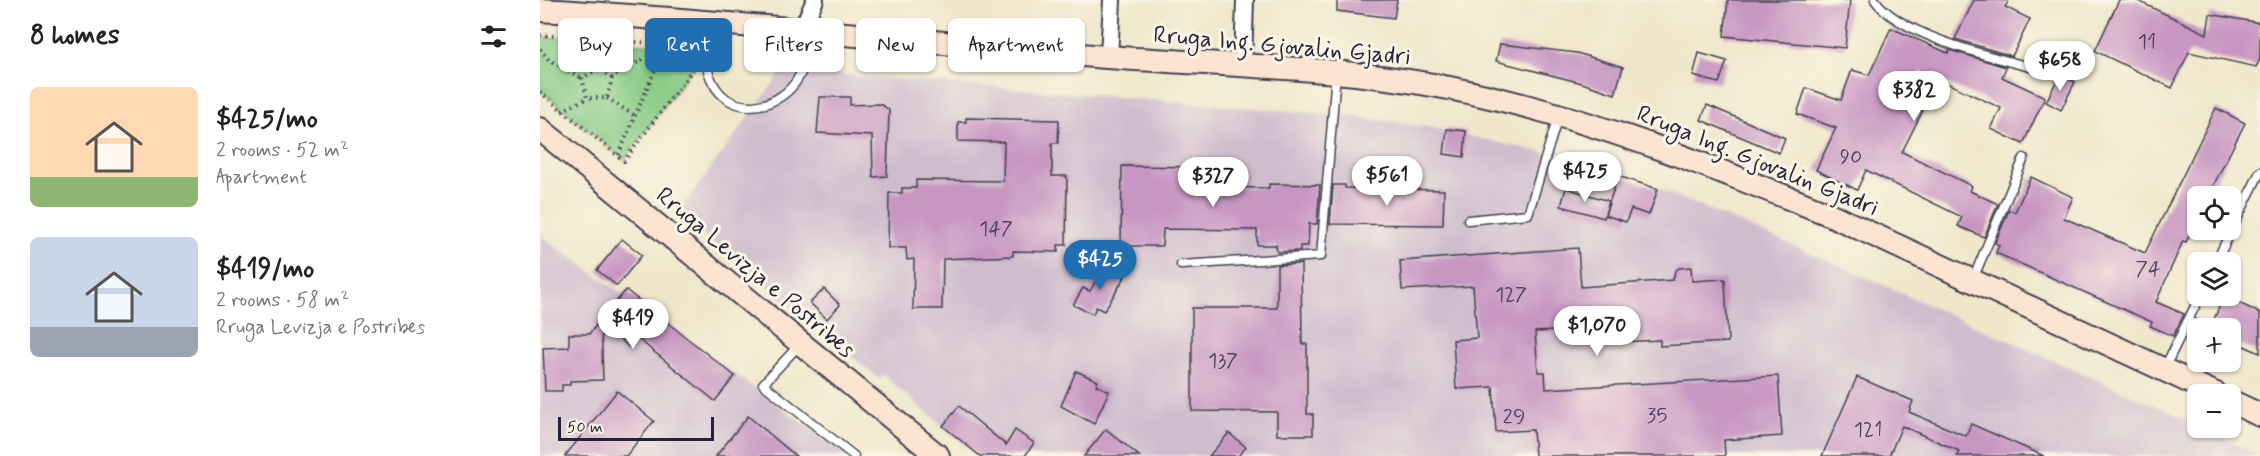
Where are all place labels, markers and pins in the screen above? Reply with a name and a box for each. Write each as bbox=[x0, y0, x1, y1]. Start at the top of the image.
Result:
pin: $658 bbox=[2024, 41, 2096, 92]
pin: $382 bbox=[1878, 71, 1950, 122]
pin: $425 bbox=[1549, 152, 1621, 203]
pin: $561 bbox=[1351, 156, 1423, 207]
pin: $327 bbox=[1177, 157, 1249, 208]
pin: $425 bbox=[1064, 240, 1136, 291]
pin: $419 bbox=[597, 299, 669, 350]
pin: $1,070 bbox=[1548, 306, 1646, 357]

